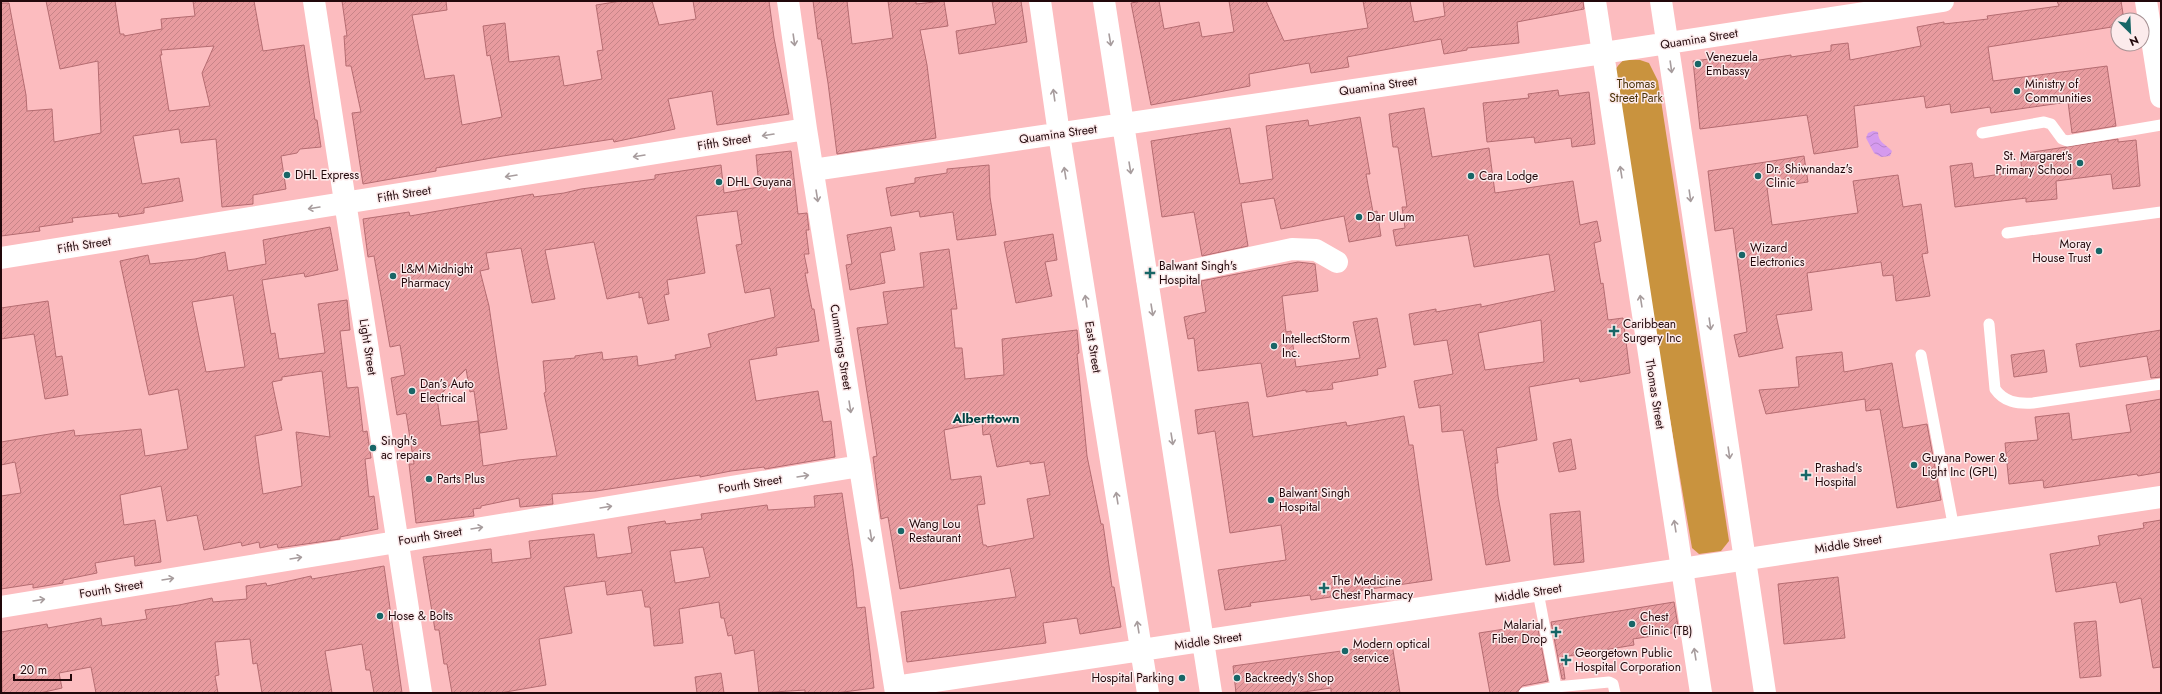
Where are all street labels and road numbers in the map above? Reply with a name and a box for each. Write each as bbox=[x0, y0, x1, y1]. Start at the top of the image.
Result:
street label: Quamina Street bbox=[1659, 24, 1739, 54]
street label: Quamina Street bbox=[1338, 72, 1418, 100]
street label: Quamina Street bbox=[1018, 120, 1098, 148]
street label: Fifth Street bbox=[696, 129, 752, 155]
street label: Fifth Street bbox=[376, 181, 432, 207]
street label: Fifth Street bbox=[56, 232, 112, 258]
street label: Cummings Street bbox=[825, 303, 857, 391]
street label: Light Street bbox=[355, 318, 381, 377]
street label: East Street bbox=[1080, 320, 1106, 374]
street label: Thomas Street bbox=[1641, 358, 1669, 430]
street label: Fourth Street bbox=[717, 470, 783, 498]
street label: Fourth Street bbox=[397, 522, 463, 550]
street label: Middle Street bbox=[1813, 530, 1883, 558]
street label: Fourth Street bbox=[78, 575, 144, 603]
street label: Middle Street bbox=[1493, 579, 1563, 607]
street label: Middle Street bbox=[1173, 627, 1243, 655]

